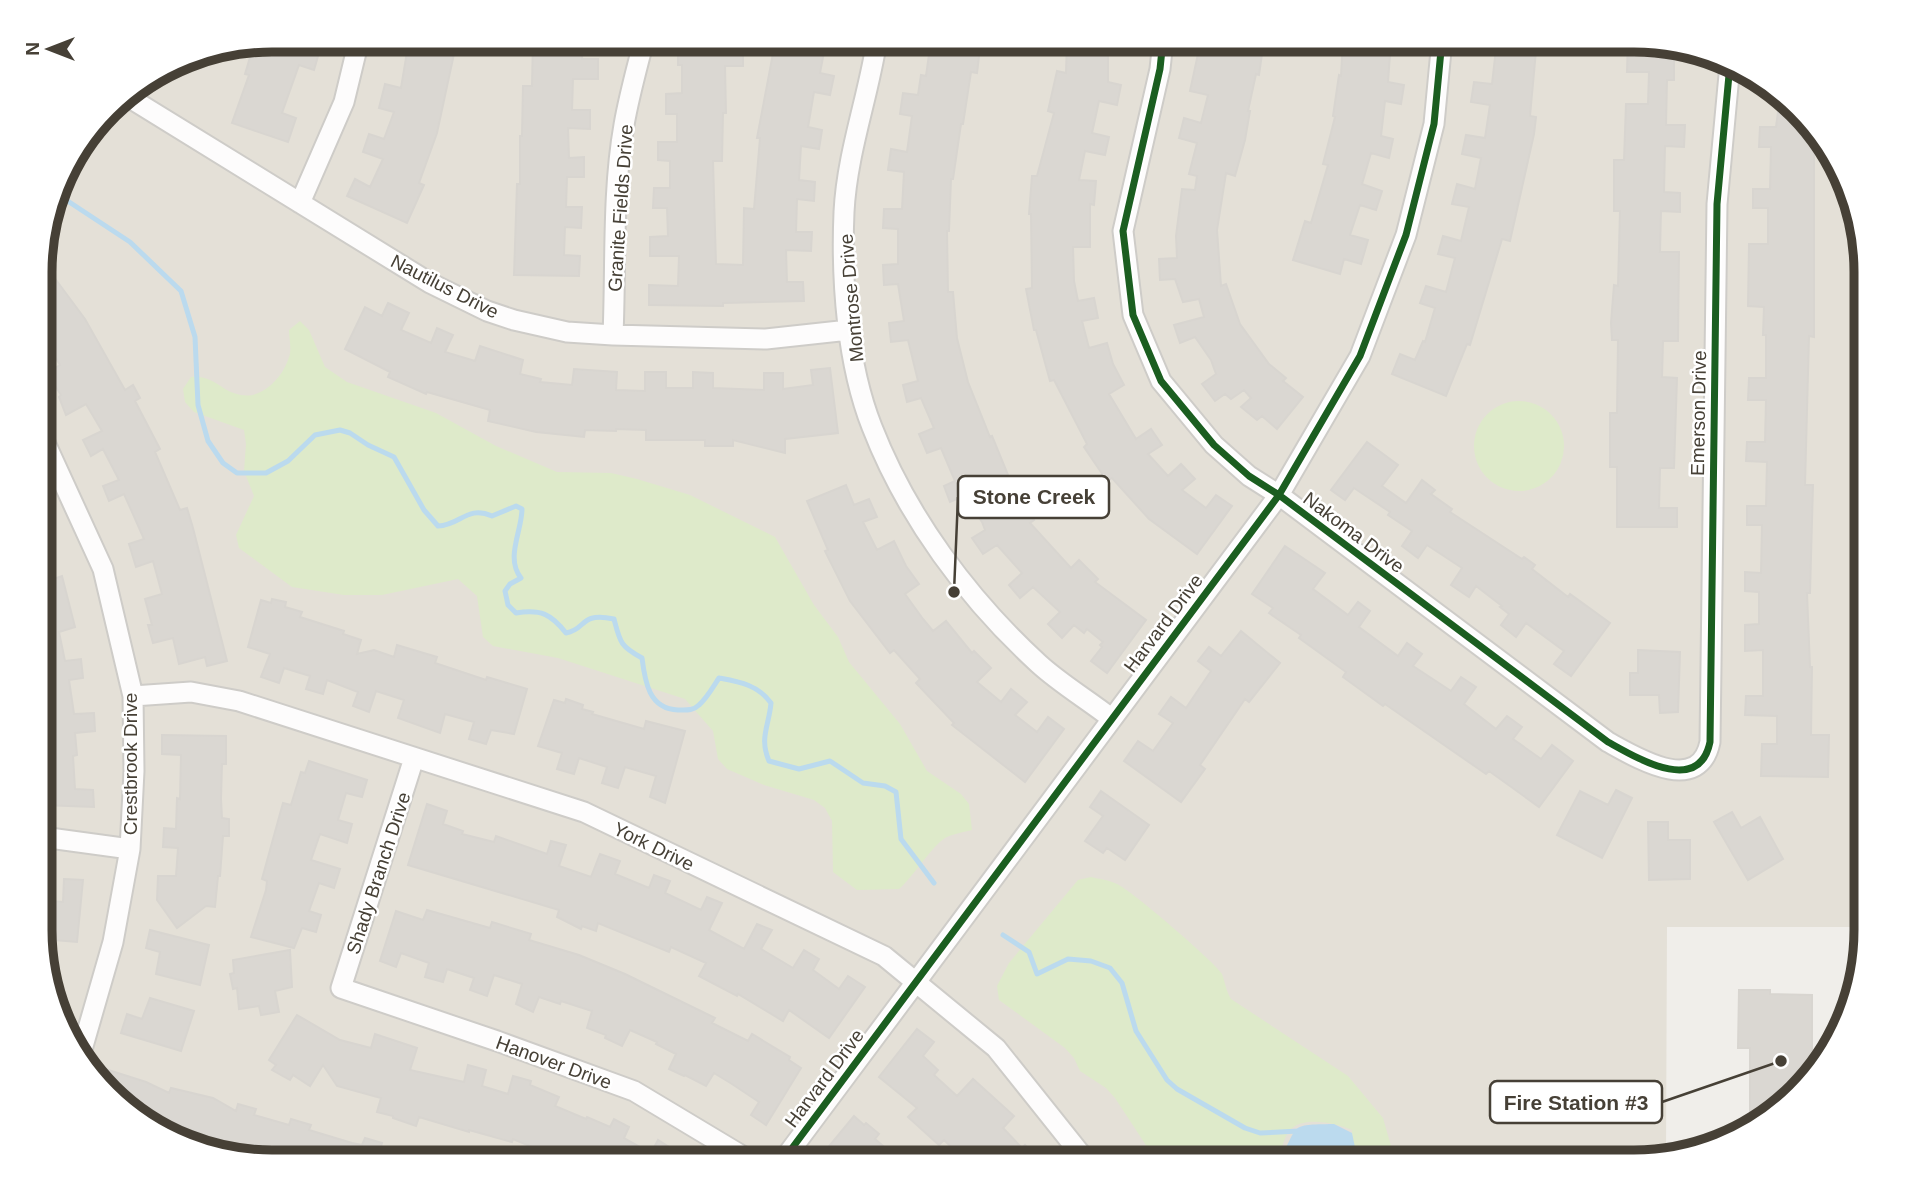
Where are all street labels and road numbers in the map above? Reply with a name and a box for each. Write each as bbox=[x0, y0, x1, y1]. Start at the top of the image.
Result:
street label: Granite Fields Drive bbox=[604, 124, 637, 293]
street label: Montrose Drive bbox=[835, 233, 868, 363]
street label: Nautilus Drive bbox=[387, 250, 502, 323]
street label: Emerson Drive bbox=[1687, 350, 1710, 476]
street label: Nakoma Drive bbox=[1299, 488, 1408, 577]
street label: Harvard Drive bbox=[1120, 570, 1207, 676]
street label: Crestbrook Drive bbox=[120, 693, 141, 835]
street label: Shady Branch Drive bbox=[342, 790, 415, 957]
street label: York Drive bbox=[610, 818, 697, 875]
street label: Harvard Drive bbox=[781, 1025, 868, 1131]
street label: Hanover Drive bbox=[493, 1032, 614, 1093]

